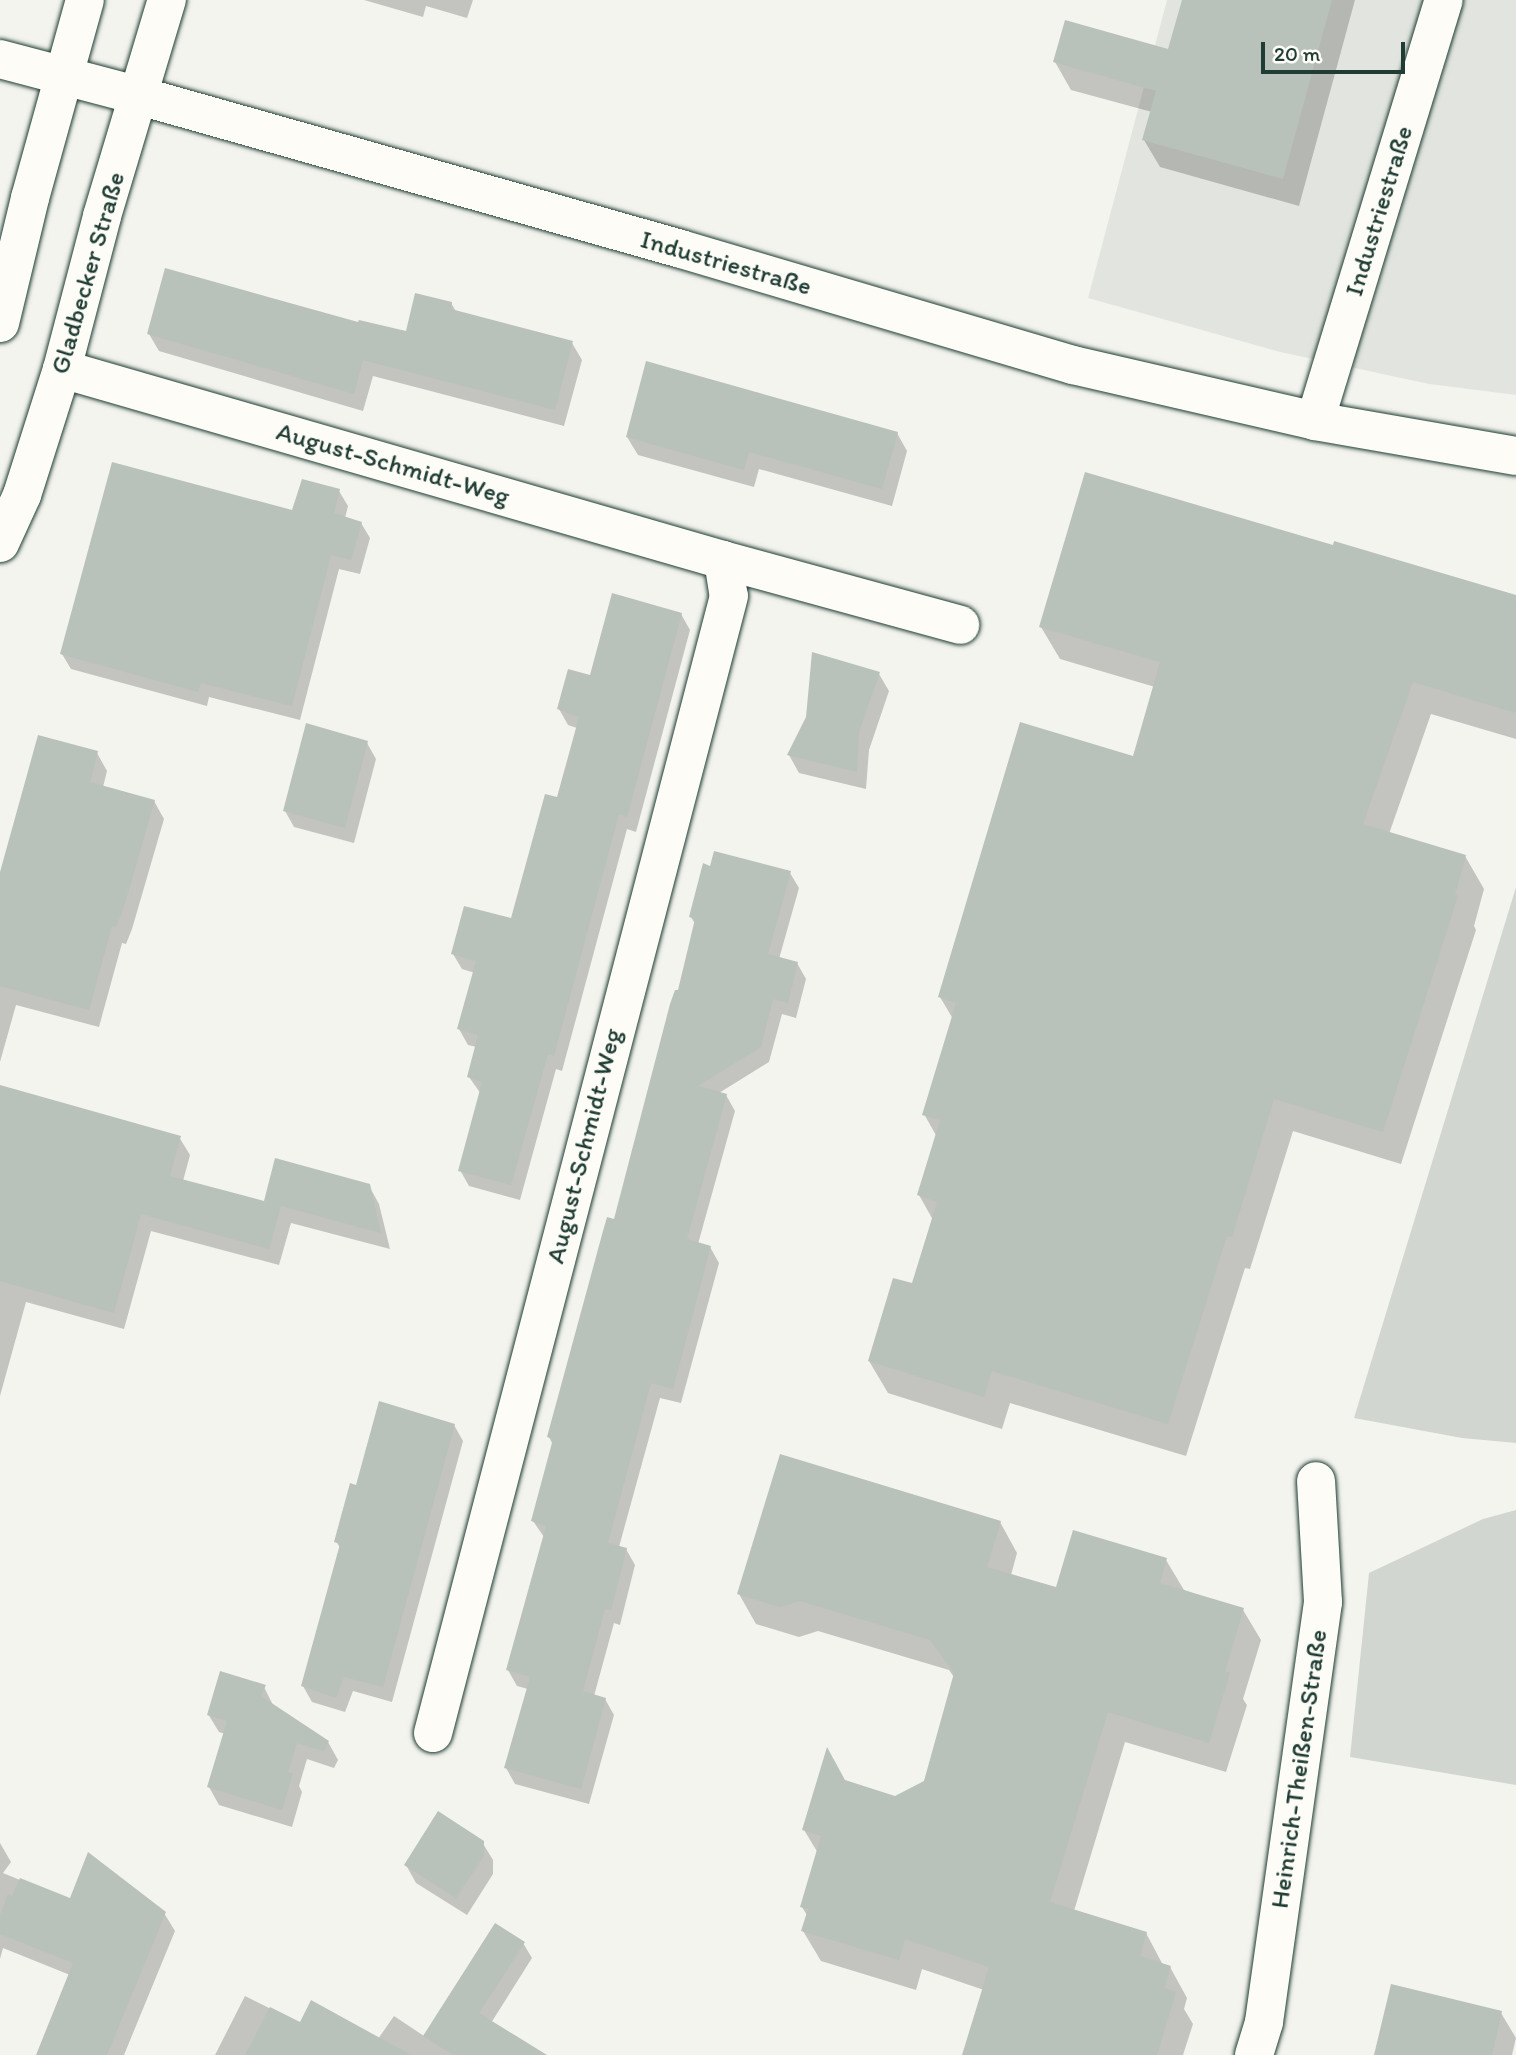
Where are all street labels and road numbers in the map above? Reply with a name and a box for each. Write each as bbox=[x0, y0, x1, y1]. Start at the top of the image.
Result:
street label: Industriestraße bbox=[1338, 122, 1420, 300]
street label: Gladbecker Straße bbox=[44, 168, 132, 378]
street label: Industriestraße bbox=[637, 224, 815, 302]
street label: August-Schmidt-Weg bbox=[273, 416, 513, 512]
street label: August-Schmidt-Weg bbox=[540, 1025, 628, 1267]
street label: Heinrich-Theißen-Straße bbox=[1264, 1628, 1334, 1910]

